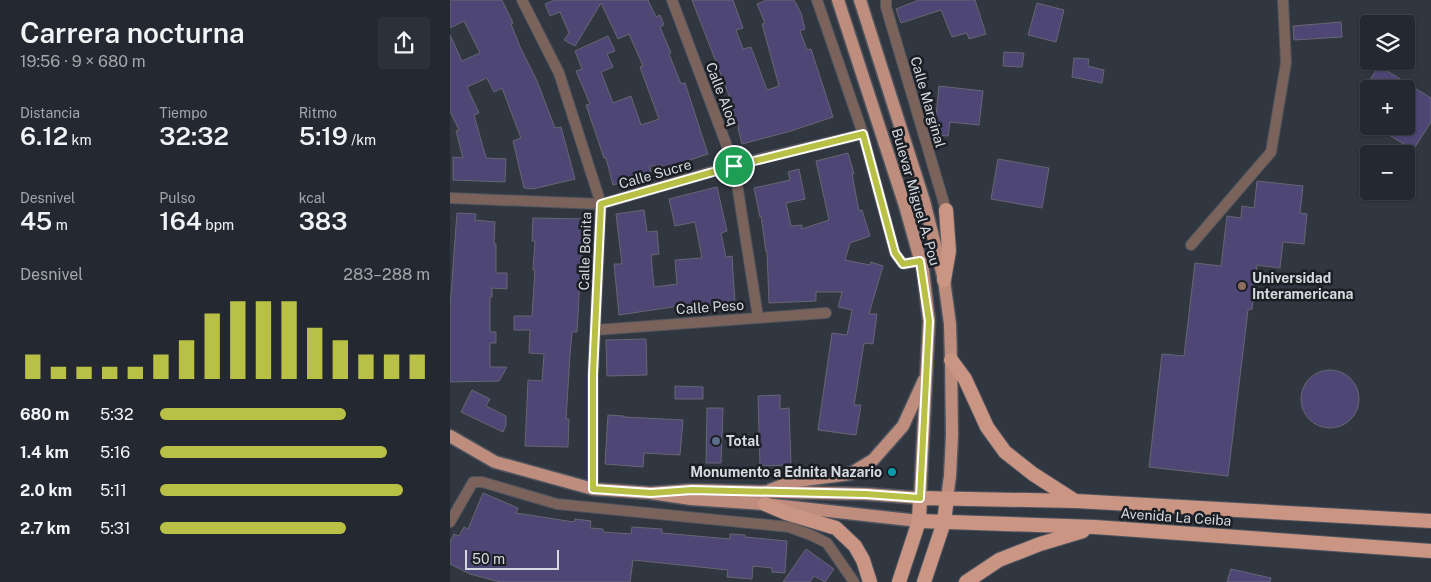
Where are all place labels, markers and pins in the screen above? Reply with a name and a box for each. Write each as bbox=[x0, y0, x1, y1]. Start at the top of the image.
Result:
pin bbox=[713, 145, 755, 187]
place label: Universidad Interamericana bbox=[1252, 270, 1353, 302]
marker: Universidad Interamericana bbox=[1236, 280, 1248, 292]
place label: Total bbox=[726, 433, 760, 449]
marker: Total bbox=[710, 435, 722, 447]
place label: Monumento a Ednita Nazario bbox=[690, 464, 882, 480]
marker: Monumento a Ednita Nazario bbox=[886, 466, 898, 478]

